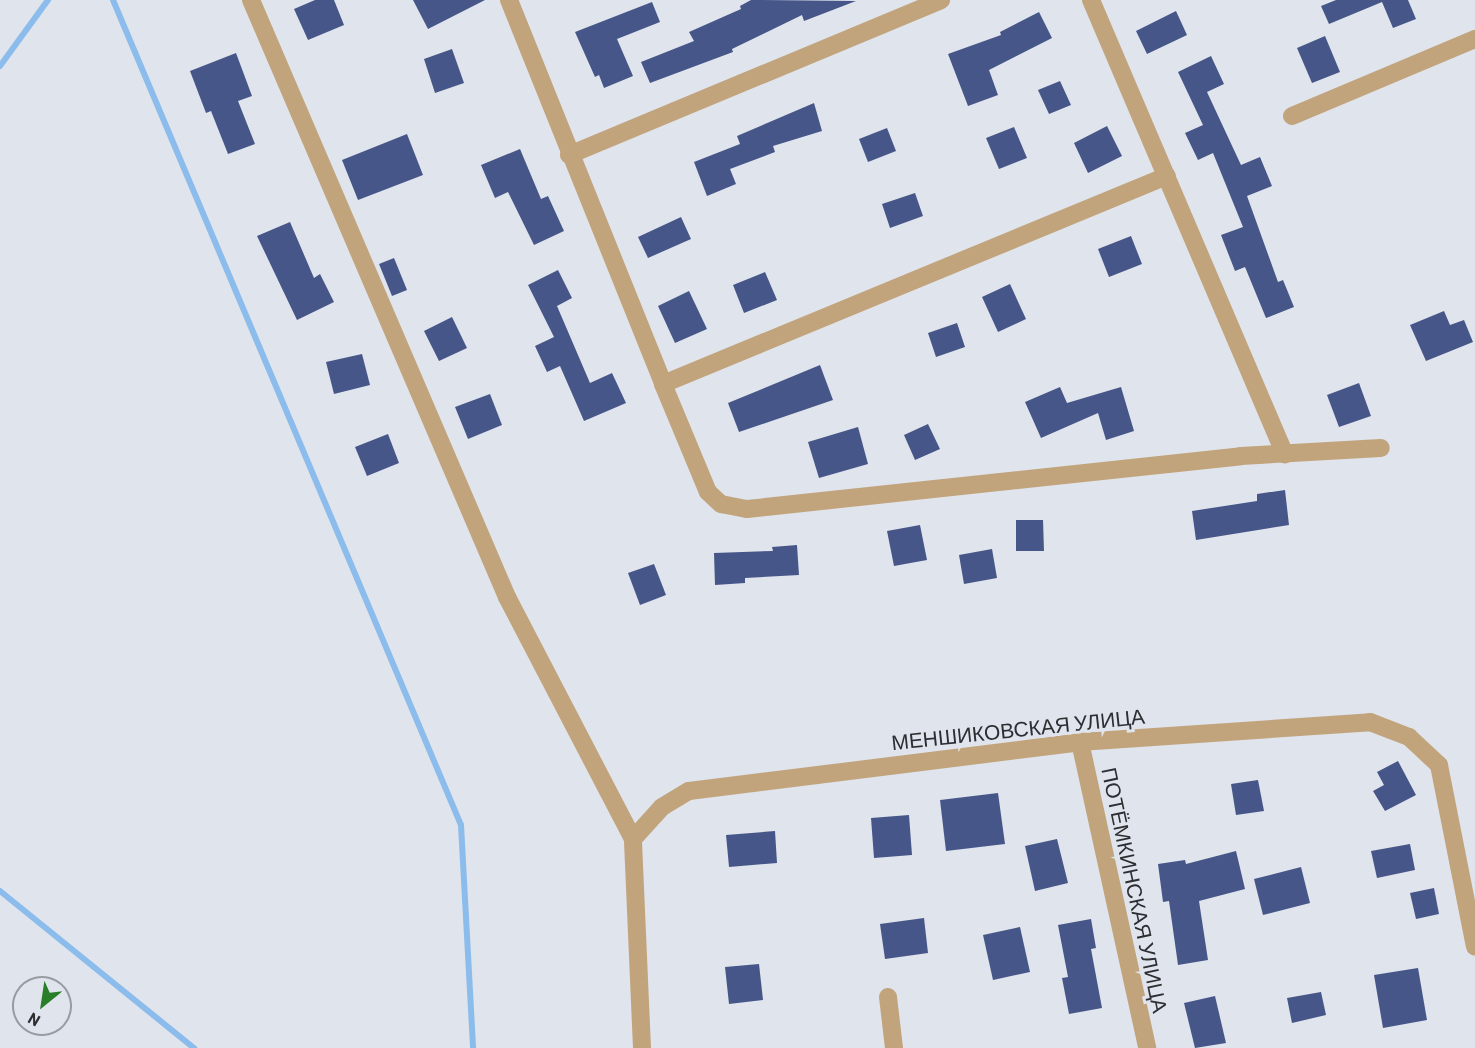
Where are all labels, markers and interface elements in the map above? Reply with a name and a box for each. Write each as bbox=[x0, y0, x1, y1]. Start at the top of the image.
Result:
street label: МЕНШИКОВСКАЯ УЛИЦА bbox=[890, 703, 1146, 755]
street label: ПОТЁМКИНСКАЯ УЛИЦА bbox=[1097, 765, 1173, 1015]
north arrow bbox=[12, 976, 72, 1036]
text: N bbox=[24, 1009, 43, 1031]

